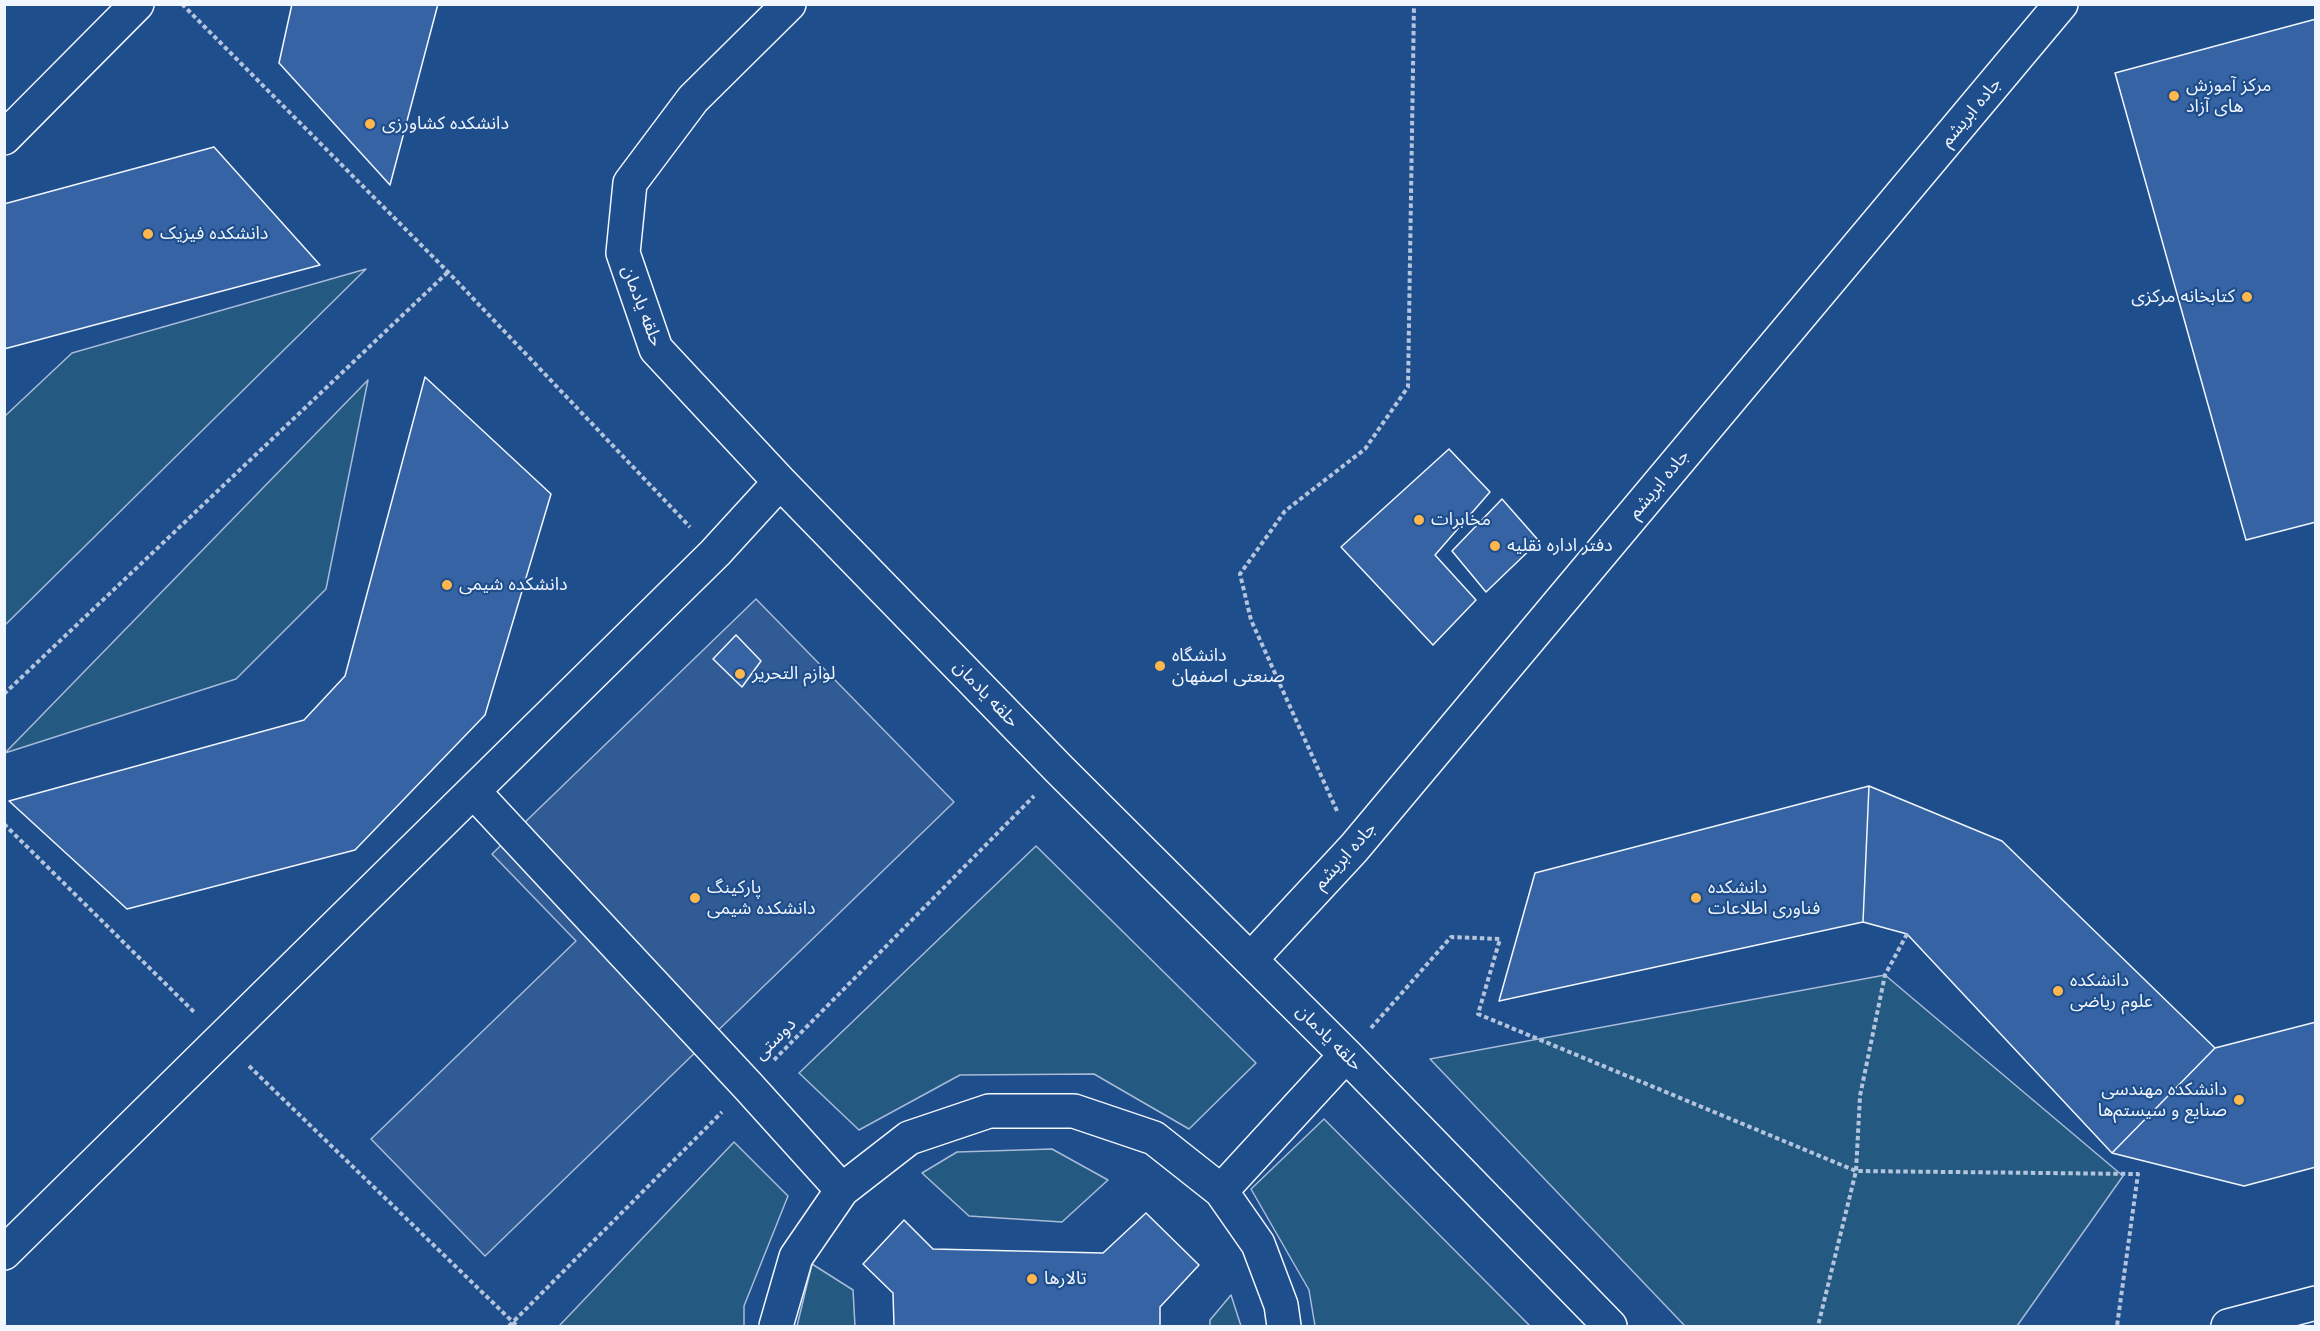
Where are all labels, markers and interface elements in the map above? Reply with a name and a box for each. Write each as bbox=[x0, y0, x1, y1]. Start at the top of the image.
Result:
street label: جاده ابریشم bbox=[1936, 73, 2006, 151]
place label: مرکز آموزش های آزاد bbox=[2186, 75, 2271, 118]
marker: مرکز آموزش های آزاد bbox=[2167, 89, 2181, 103]
place label: دانشکده کشاورزی bbox=[382, 113, 509, 135]
marker: دانشکده کشاورزی bbox=[363, 117, 377, 131]
place label: دانشکده فیزیک bbox=[160, 223, 268, 245]
marker: دانشکده فیزیک bbox=[141, 227, 155, 241]
street label: حلقه یادمان bbox=[617, 262, 667, 350]
place label: کتابخانه مرکزی bbox=[2131, 286, 2235, 308]
marker: کتابخانه مرکزی bbox=[2240, 290, 2254, 304]
street label: جاده ابریشم bbox=[1624, 445, 1694, 523]
place label: مخابرات bbox=[1431, 509, 1491, 531]
marker: مخابرات bbox=[1412, 513, 1426, 527]
place label: دفتر اداره نقلیه bbox=[1507, 535, 1613, 557]
marker: دفتر اداره نقلیه bbox=[1488, 539, 1502, 553]
place label: دانشکده شیمی bbox=[459, 574, 568, 596]
marker: دانشکده شیمی bbox=[440, 578, 454, 592]
place label: دانشگاه صنعتی اصفهان bbox=[1172, 645, 1285, 688]
street label: حلقه یادمان bbox=[949, 656, 1023, 732]
marker: دانشگاه صنعتی اصفهان bbox=[1153, 659, 1167, 673]
place label: لوازم التحریر bbox=[752, 663, 835, 685]
marker: لوازم التحریر bbox=[733, 667, 747, 681]
street label: جاده ابریشم bbox=[1309, 818, 1381, 894]
place label: پارکینگ دانشکده شیمی bbox=[707, 877, 816, 920]
place label: دانشکده فناوری اطلاعات bbox=[1708, 877, 1820, 920]
marker: پارکینگ دانشکده شیمی bbox=[688, 891, 702, 905]
marker: دانشکده فناوری اطلاعات bbox=[1689, 891, 1703, 905]
place label: دانشکده علوم ریاضی bbox=[2070, 970, 2153, 1012]
marker: دانشکده علوم ریاضی bbox=[2051, 984, 2065, 998]
street label: حلقه یادمان bbox=[1291, 1000, 1367, 1076]
street label: دوستی bbox=[749, 1013, 801, 1065]
place label: دانشکده مهندسی صنایع و سیستم‌ها bbox=[2098, 1079, 2227, 1122]
marker: دانشکده مهندسی صنایع و سیستم‌ها bbox=[2232, 1093, 2246, 1107]
place label: تالارها bbox=[1044, 1268, 1087, 1290]
marker: تالارها bbox=[1025, 1272, 1039, 1286]

